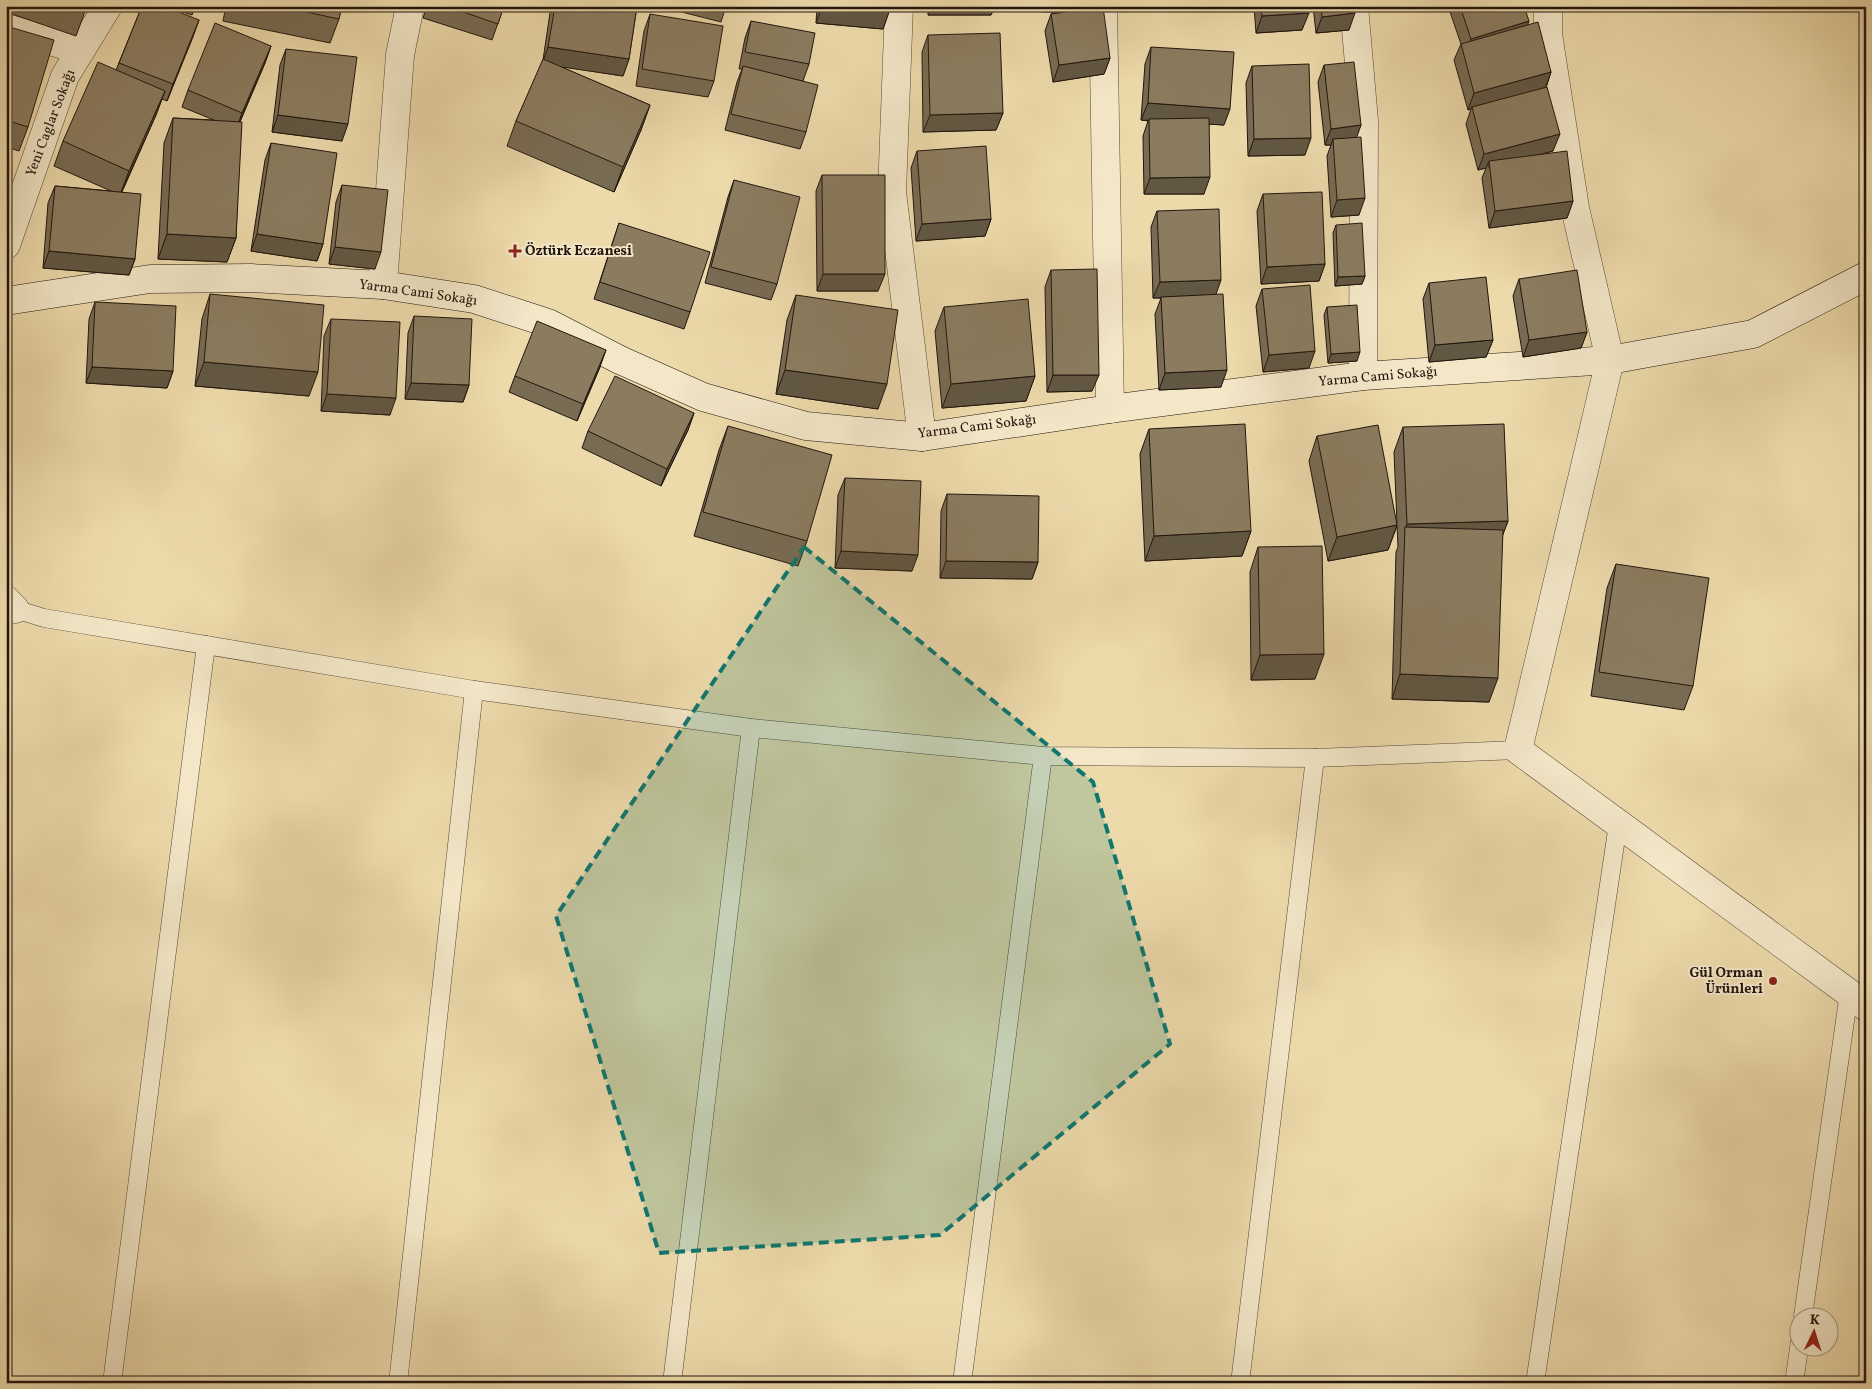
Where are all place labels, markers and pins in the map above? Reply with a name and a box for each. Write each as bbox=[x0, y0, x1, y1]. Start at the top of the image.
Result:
place label: Öztürk Eczanesi bbox=[525, 241, 632, 261]
marker: Öztürk Eczanesi bbox=[509, 245, 521, 257]
place label: Gül Orman Ürünleri bbox=[1689, 964, 1763, 999]
marker: Gül Orman Ürünleri bbox=[1767, 975, 1779, 987]

